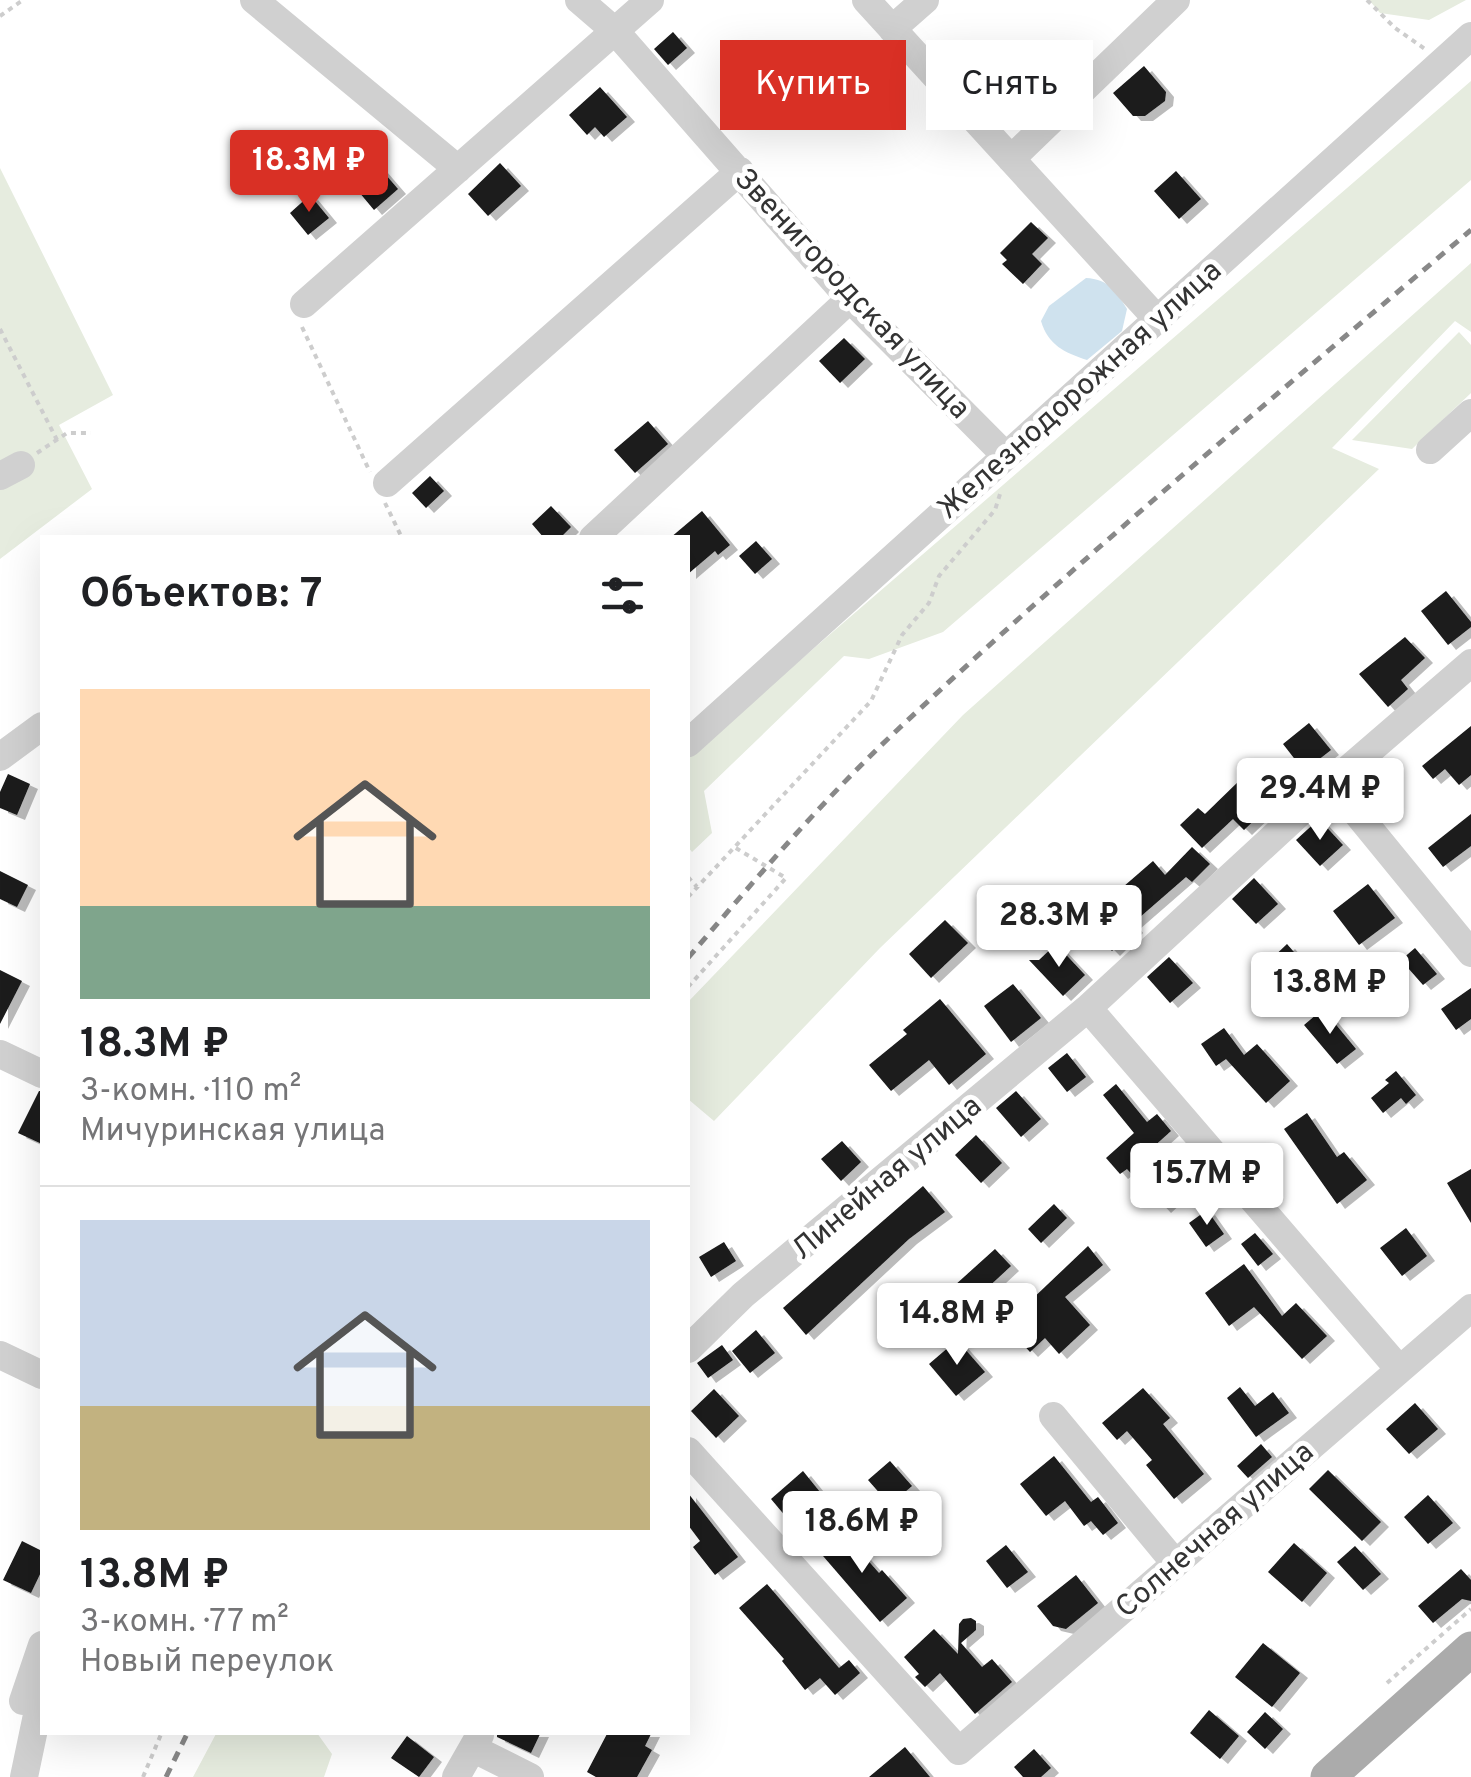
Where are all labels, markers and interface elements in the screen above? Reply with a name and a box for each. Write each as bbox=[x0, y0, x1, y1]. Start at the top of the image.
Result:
chip: Купить bbox=[720, 40, 906, 130]
chip: Снять bbox=[926, 40, 1093, 130]
pin: 18.3M ₽ bbox=[217, 130, 401, 215]
text: 18.3M ₽ bbox=[252, 142, 366, 182]
street label: Звенигородская улица bbox=[725, 162, 977, 428]
street label: Железнодорожная улица bbox=[931, 253, 1230, 528]
icon: filters bbox=[595, 568, 650, 623]
text: Объектов: 7 bbox=[80, 569, 323, 622]
icon: home bbox=[275, 754, 455, 934]
pin: 29.4M ₽ bbox=[1228, 758, 1412, 843]
text: 29.4M ₽ bbox=[1259, 770, 1381, 810]
pin: 28.3M ₽ bbox=[967, 885, 1151, 970]
text: 28.3M ₽ bbox=[999, 897, 1119, 937]
pin: 13.8M ₽ bbox=[1238, 952, 1422, 1037]
text: 13.8M ₽ bbox=[1273, 964, 1387, 1004]
text: 18.3M ₽ bbox=[80, 1019, 230, 1072]
text: 3-комн. · 110 m² bbox=[80, 1072, 301, 1112]
street label: Линейная улица bbox=[785, 1089, 990, 1269]
text: Мичуринская улица bbox=[80, 1112, 385, 1152]
pin: 15.7M ₽ bbox=[1115, 1143, 1299, 1228]
text: 15.7M ₽ bbox=[1152, 1155, 1262, 1195]
pin: 14.8M ₽ bbox=[865, 1283, 1049, 1368]
icon: home bbox=[275, 1285, 455, 1465]
text: 14.8M ₽ bbox=[899, 1295, 1015, 1335]
street label: Солнечная улица bbox=[1109, 1435, 1322, 1627]
pin: 18.6M ₽ bbox=[770, 1491, 954, 1576]
text: 18.6M ₽ bbox=[805, 1503, 919, 1543]
text: 13.8M ₽ bbox=[80, 1550, 230, 1603]
text: 3-комн. · 77 m² bbox=[80, 1603, 289, 1643]
text: Новый переулок bbox=[80, 1643, 334, 1683]

